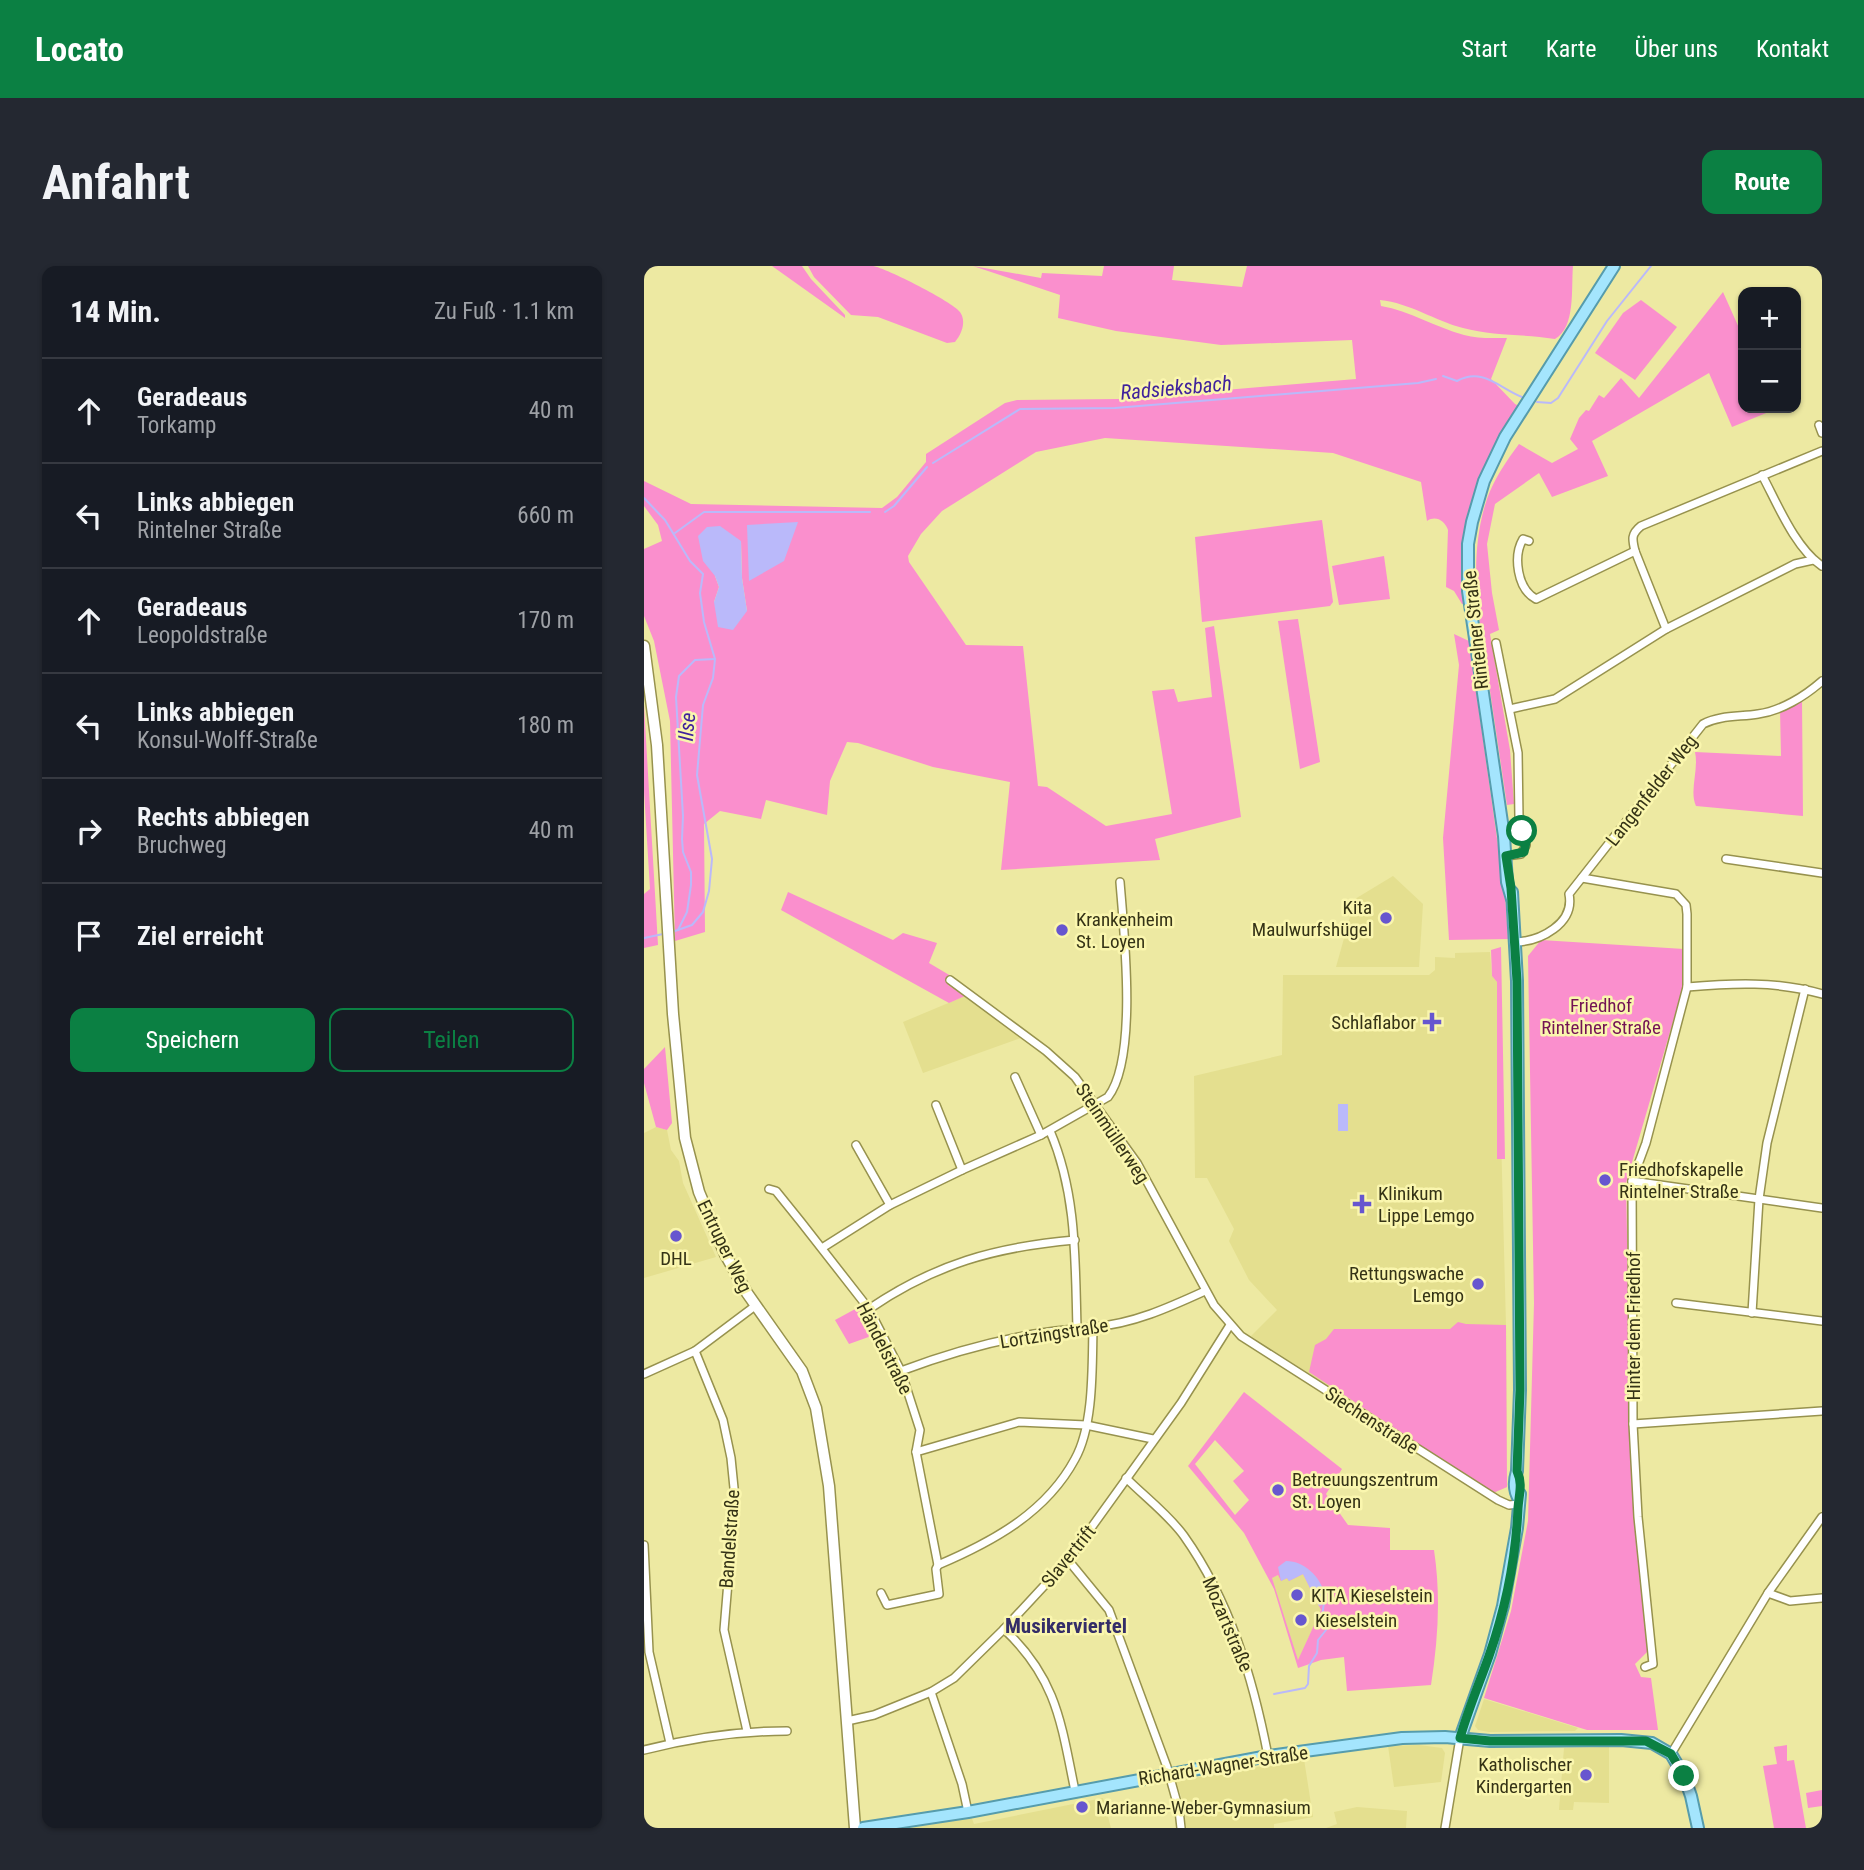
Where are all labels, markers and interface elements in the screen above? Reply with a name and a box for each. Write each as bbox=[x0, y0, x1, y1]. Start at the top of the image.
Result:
text: Locato bbox=[35, 30, 124, 69]
text: Start bbox=[1462, 35, 1508, 63]
text: Karte bbox=[1546, 35, 1596, 63]
text: Über uns bbox=[1634, 35, 1718, 63]
text: Kontakt bbox=[1756, 35, 1829, 63]
button: Route bbox=[1702, 150, 1822, 214]
text: Anfahrt bbox=[42, 154, 190, 211]
map controls bbox=[1738, 287, 1801, 413]
button: + bbox=[1738, 287, 1801, 350]
text: 14 Min. bbox=[70, 294, 161, 329]
text: Zu Fuß · 1.1 km bbox=[434, 298, 574, 325]
button: − bbox=[1738, 350, 1801, 413]
water label: Radsieksbach bbox=[1119, 371, 1233, 405]
text: Geradeaus bbox=[137, 382, 247, 412]
icon: ahead bbox=[70, 392, 108, 430]
text: 40 m bbox=[529, 397, 574, 424]
text: Torkamp bbox=[137, 412, 216, 439]
text: Links abbiegen bbox=[137, 487, 294, 517]
icon: left bbox=[70, 497, 108, 535]
text: 660 m bbox=[517, 502, 574, 529]
text: Rintelner Straße bbox=[137, 517, 282, 544]
street label: Rintelner Straße bbox=[1458, 569, 1493, 691]
text: Geradeaus bbox=[137, 592, 247, 622]
icon: ahead bbox=[70, 602, 108, 640]
text: 170 m bbox=[517, 607, 574, 634]
text: Leopoldstraße bbox=[137, 622, 268, 649]
text: Links abbiegen bbox=[137, 697, 294, 727]
icon: left bbox=[70, 707, 108, 745]
text: 180 m bbox=[517, 712, 574, 739]
water label: Ilse bbox=[674, 712, 700, 742]
text: Konsul-Wolff-Straße bbox=[137, 727, 318, 754]
street label: Langenfelder Weg bbox=[1601, 730, 1702, 851]
text: Rechts abbiegen bbox=[137, 802, 310, 832]
icon: right bbox=[70, 812, 108, 850]
route start bbox=[1506, 815, 1537, 846]
text: 40 m bbox=[529, 817, 574, 844]
text: Bruchweg bbox=[137, 832, 226, 859]
place label: Kita Maulwurfshügel bbox=[1252, 896, 1372, 941]
place label: Krankenheim St. Loyen bbox=[1076, 908, 1173, 953]
marker: Kita Maulwurfshügel bbox=[1378, 910, 1394, 926]
icon: arrive bbox=[70, 917, 108, 955]
text: Ziel erreicht bbox=[137, 921, 263, 951]
marker: Krankenheim St. Loyen bbox=[1054, 922, 1070, 938]
park label: Friedhof Rintelner Straße bbox=[1541, 994, 1661, 1039]
button: Speichern bbox=[70, 1008, 315, 1072]
button: Teilen bbox=[329, 1008, 574, 1072]
place label: Schlaflabor bbox=[1331, 1011, 1416, 1034]
marker: Schlaflabor bbox=[1422, 1012, 1442, 1032]
street label: Steinmüllerweg bbox=[1071, 1079, 1154, 1188]
place label: Friedhofskapelle Rintelner Straße bbox=[1619, 1158, 1743, 1203]
marker: Friedhofskapelle Rintelner Straße bbox=[1597, 1172, 1613, 1188]
place label: Klinikum Lippe Lemgo bbox=[1378, 1182, 1475, 1227]
marker: Klinikum Lippe Lemgo bbox=[1352, 1194, 1372, 1214]
street label: Entruper Weg bbox=[692, 1196, 757, 1296]
marker: DHL bbox=[668, 1228, 684, 1244]
place label: DHL bbox=[660, 1247, 692, 1270]
street label: Hinter dem Friedhof bbox=[1622, 1251, 1645, 1401]
place label: Rettungswache Lemgo bbox=[1349, 1262, 1464, 1307]
marker: Rettungswache Lemgo bbox=[1470, 1276, 1486, 1292]
street label: Händelstraße bbox=[852, 1298, 918, 1398]
street label: Lortzingstraße bbox=[998, 1314, 1110, 1353]
street label: Siechenstraße bbox=[1321, 1382, 1423, 1459]
place label: Betreuungszentrum St. Loyen bbox=[1292, 1468, 1438, 1513]
marker: Betreuungszentrum St. Loyen bbox=[1270, 1482, 1286, 1498]
street label: Bandelstraße bbox=[715, 1489, 744, 1589]
street label: Slavertrift bbox=[1036, 1520, 1101, 1592]
street label: Mozartstraße bbox=[1197, 1573, 1258, 1675]
place label: KITA Kieselstein bbox=[1311, 1584, 1433, 1607]
marker: KITA Kieselstein bbox=[1289, 1587, 1305, 1603]
place label: Kieselstein bbox=[1315, 1609, 1397, 1632]
marker: Kieselstein bbox=[1293, 1612, 1309, 1628]
district label: Musikerviertel bbox=[1005, 1614, 1127, 1638]
street label: Richard-Wagner-Straße bbox=[1137, 1741, 1310, 1790]
place label: Katholischer Kindergarten bbox=[1476, 1753, 1572, 1798]
route end bbox=[1668, 1760, 1699, 1791]
marker: Katholischer Kindergarten bbox=[1578, 1767, 1594, 1783]
place label: Marianne-Weber-Gymnasium bbox=[1096, 1796, 1311, 1819]
marker: Marianne-Weber-Gymnasium bbox=[1074, 1799, 1090, 1815]

